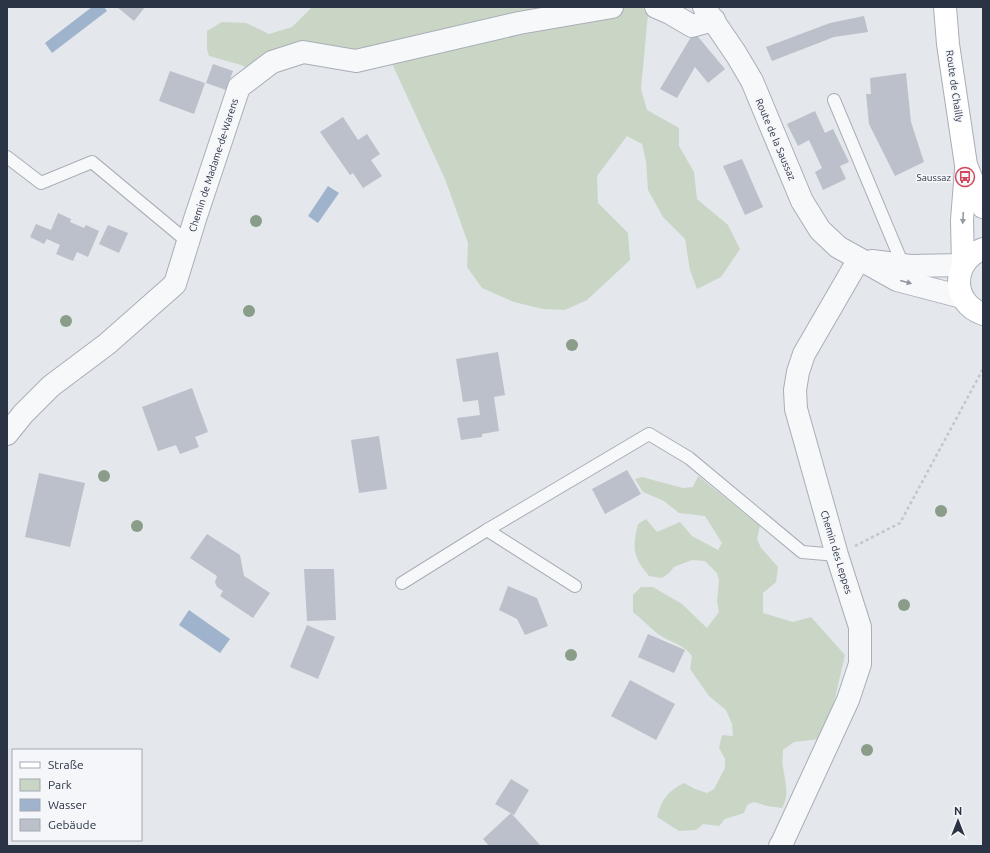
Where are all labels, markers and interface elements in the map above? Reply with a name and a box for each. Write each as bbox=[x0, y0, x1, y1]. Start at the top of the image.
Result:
street label: Route de Chailly bbox=[944, 49, 965, 123]
street label: Chemin de Madame-de-Warens bbox=[187, 97, 240, 233]
street label: Route de la Saussaz bbox=[753, 97, 798, 182]
bus stop icon: Saussaz bbox=[954, 166, 976, 188]
place label: Saussaz bbox=[916, 172, 951, 183]
one-way arrow bbox=[959, 212, 966, 224]
one-way arrow bbox=[901, 279, 913, 285]
street label: Chemin des Leppes bbox=[819, 509, 854, 595]
legend bbox=[12, 749, 142, 841]
text: Straße bbox=[48, 758, 84, 771]
text: Park bbox=[48, 778, 72, 791]
text: Wasser bbox=[48, 798, 87, 811]
north arrow bbox=[938, 801, 978, 841]
text: N bbox=[954, 805, 962, 817]
text: Gebäude bbox=[48, 818, 96, 831]

